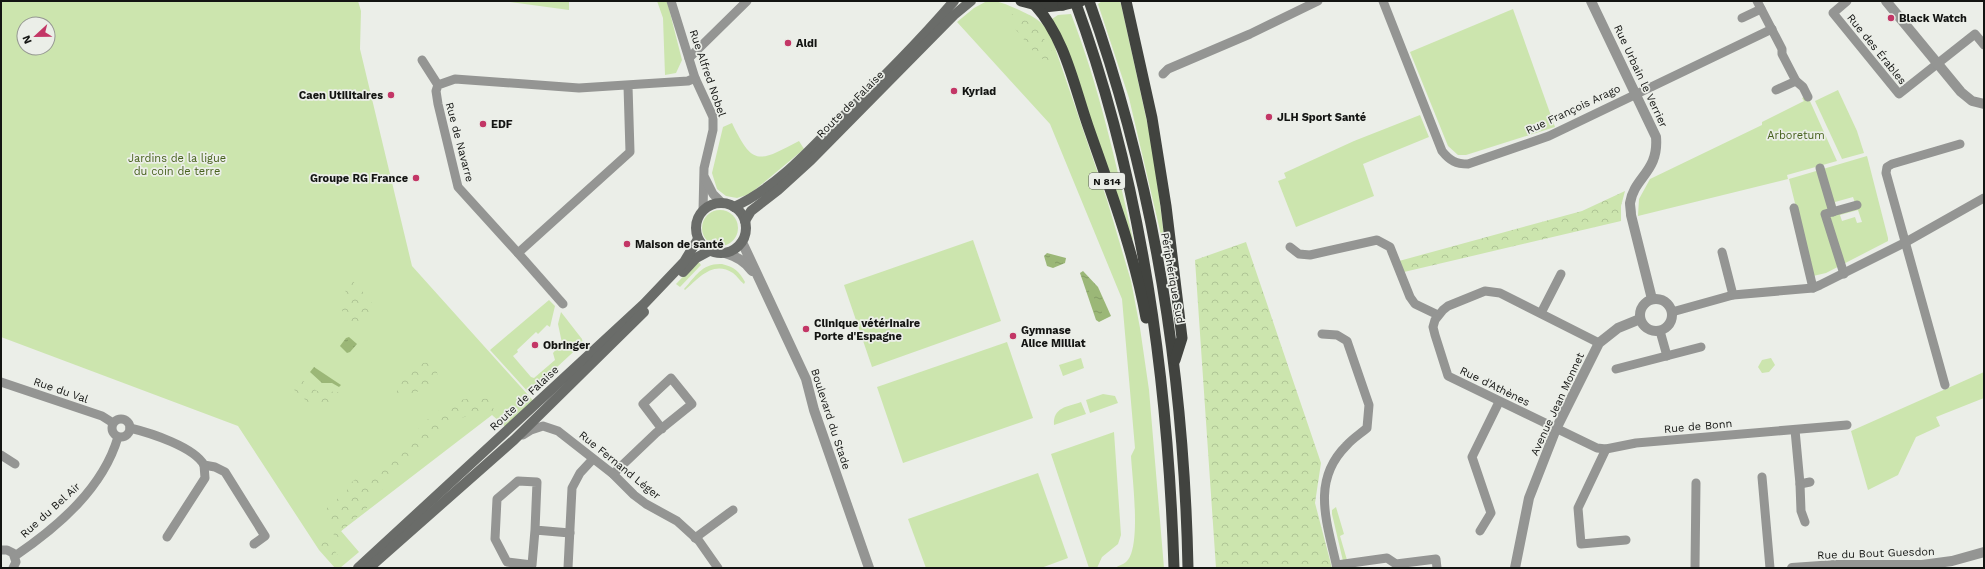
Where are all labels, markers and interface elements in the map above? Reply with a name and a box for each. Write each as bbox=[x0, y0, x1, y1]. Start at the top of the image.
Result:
street label: Rue des Érables bbox=[1844, 11, 1910, 87]
place label: Black Watch bbox=[1899, 12, 1967, 25]
marker: Black Watch bbox=[1886, 13, 1896, 23]
north arrow bbox=[16, 16, 56, 56]
street label: Rue Urbain le Verrier bbox=[1611, 23, 1670, 130]
street label: Rue Alfred Nobel bbox=[687, 28, 729, 119]
text: N bbox=[20, 33, 35, 46]
place label: Aldi bbox=[796, 37, 817, 50]
marker: Aldi bbox=[783, 38, 793, 48]
street label: Route de Falaise bbox=[814, 68, 887, 141]
street label: Rue François Arago bbox=[1524, 82, 1623, 137]
place label: Kyriad bbox=[962, 85, 996, 98]
marker: Kyriad bbox=[949, 86, 959, 96]
place label: Caen Utilitaires bbox=[299, 89, 383, 102]
marker: Caen Utilitaires bbox=[386, 90, 396, 100]
street label: Rue de Navarre bbox=[443, 101, 476, 183]
place label: JLH Sport Santé bbox=[1277, 111, 1366, 124]
marker: JLH Sport Santé bbox=[1264, 112, 1274, 122]
place label: EDF bbox=[491, 118, 513, 131]
marker: EDF bbox=[478, 119, 488, 129]
park label: Arboretum bbox=[1767, 129, 1825, 142]
park label: Jardins de la ligue du coin de terre bbox=[128, 152, 226, 178]
place label: Groupe RG France bbox=[310, 172, 408, 185]
marker: Groupe RG France bbox=[411, 173, 421, 183]
road number: N 814 bbox=[1089, 173, 1125, 189]
street label: Périphérique Sud bbox=[1158, 232, 1187, 325]
place label: Maison de santé bbox=[635, 238, 724, 251]
marker: Maison de santé bbox=[622, 239, 632, 249]
place label: Clinique vétérinaire Porte d'Espagne bbox=[814, 317, 920, 343]
marker: Clinique vétérinaire Porte d'Espagne bbox=[801, 324, 811, 334]
place label: Gymnase Alice Milliat bbox=[1021, 324, 1086, 350]
marker: Gymnase Alice Milliat bbox=[1008, 331, 1018, 341]
place label: Obringer bbox=[543, 339, 590, 352]
marker: Obringer bbox=[530, 340, 540, 350]
street label: Avenue Jean Monnet bbox=[1528, 350, 1587, 458]
street label: Route de Falaise bbox=[487, 363, 561, 434]
street label: Rue d'Athènes bbox=[1458, 364, 1532, 409]
street label: Boulevard du Stade bbox=[808, 367, 853, 471]
street label: Rue du Val bbox=[32, 375, 91, 406]
street label: Rue de Bonn bbox=[1663, 417, 1733, 436]
street label: Rue Fernand Léger bbox=[576, 429, 663, 503]
street label: Rue du Bel Air bbox=[18, 480, 83, 541]
street label: Rue du Bout Guesdon bbox=[1817, 545, 1935, 562]

